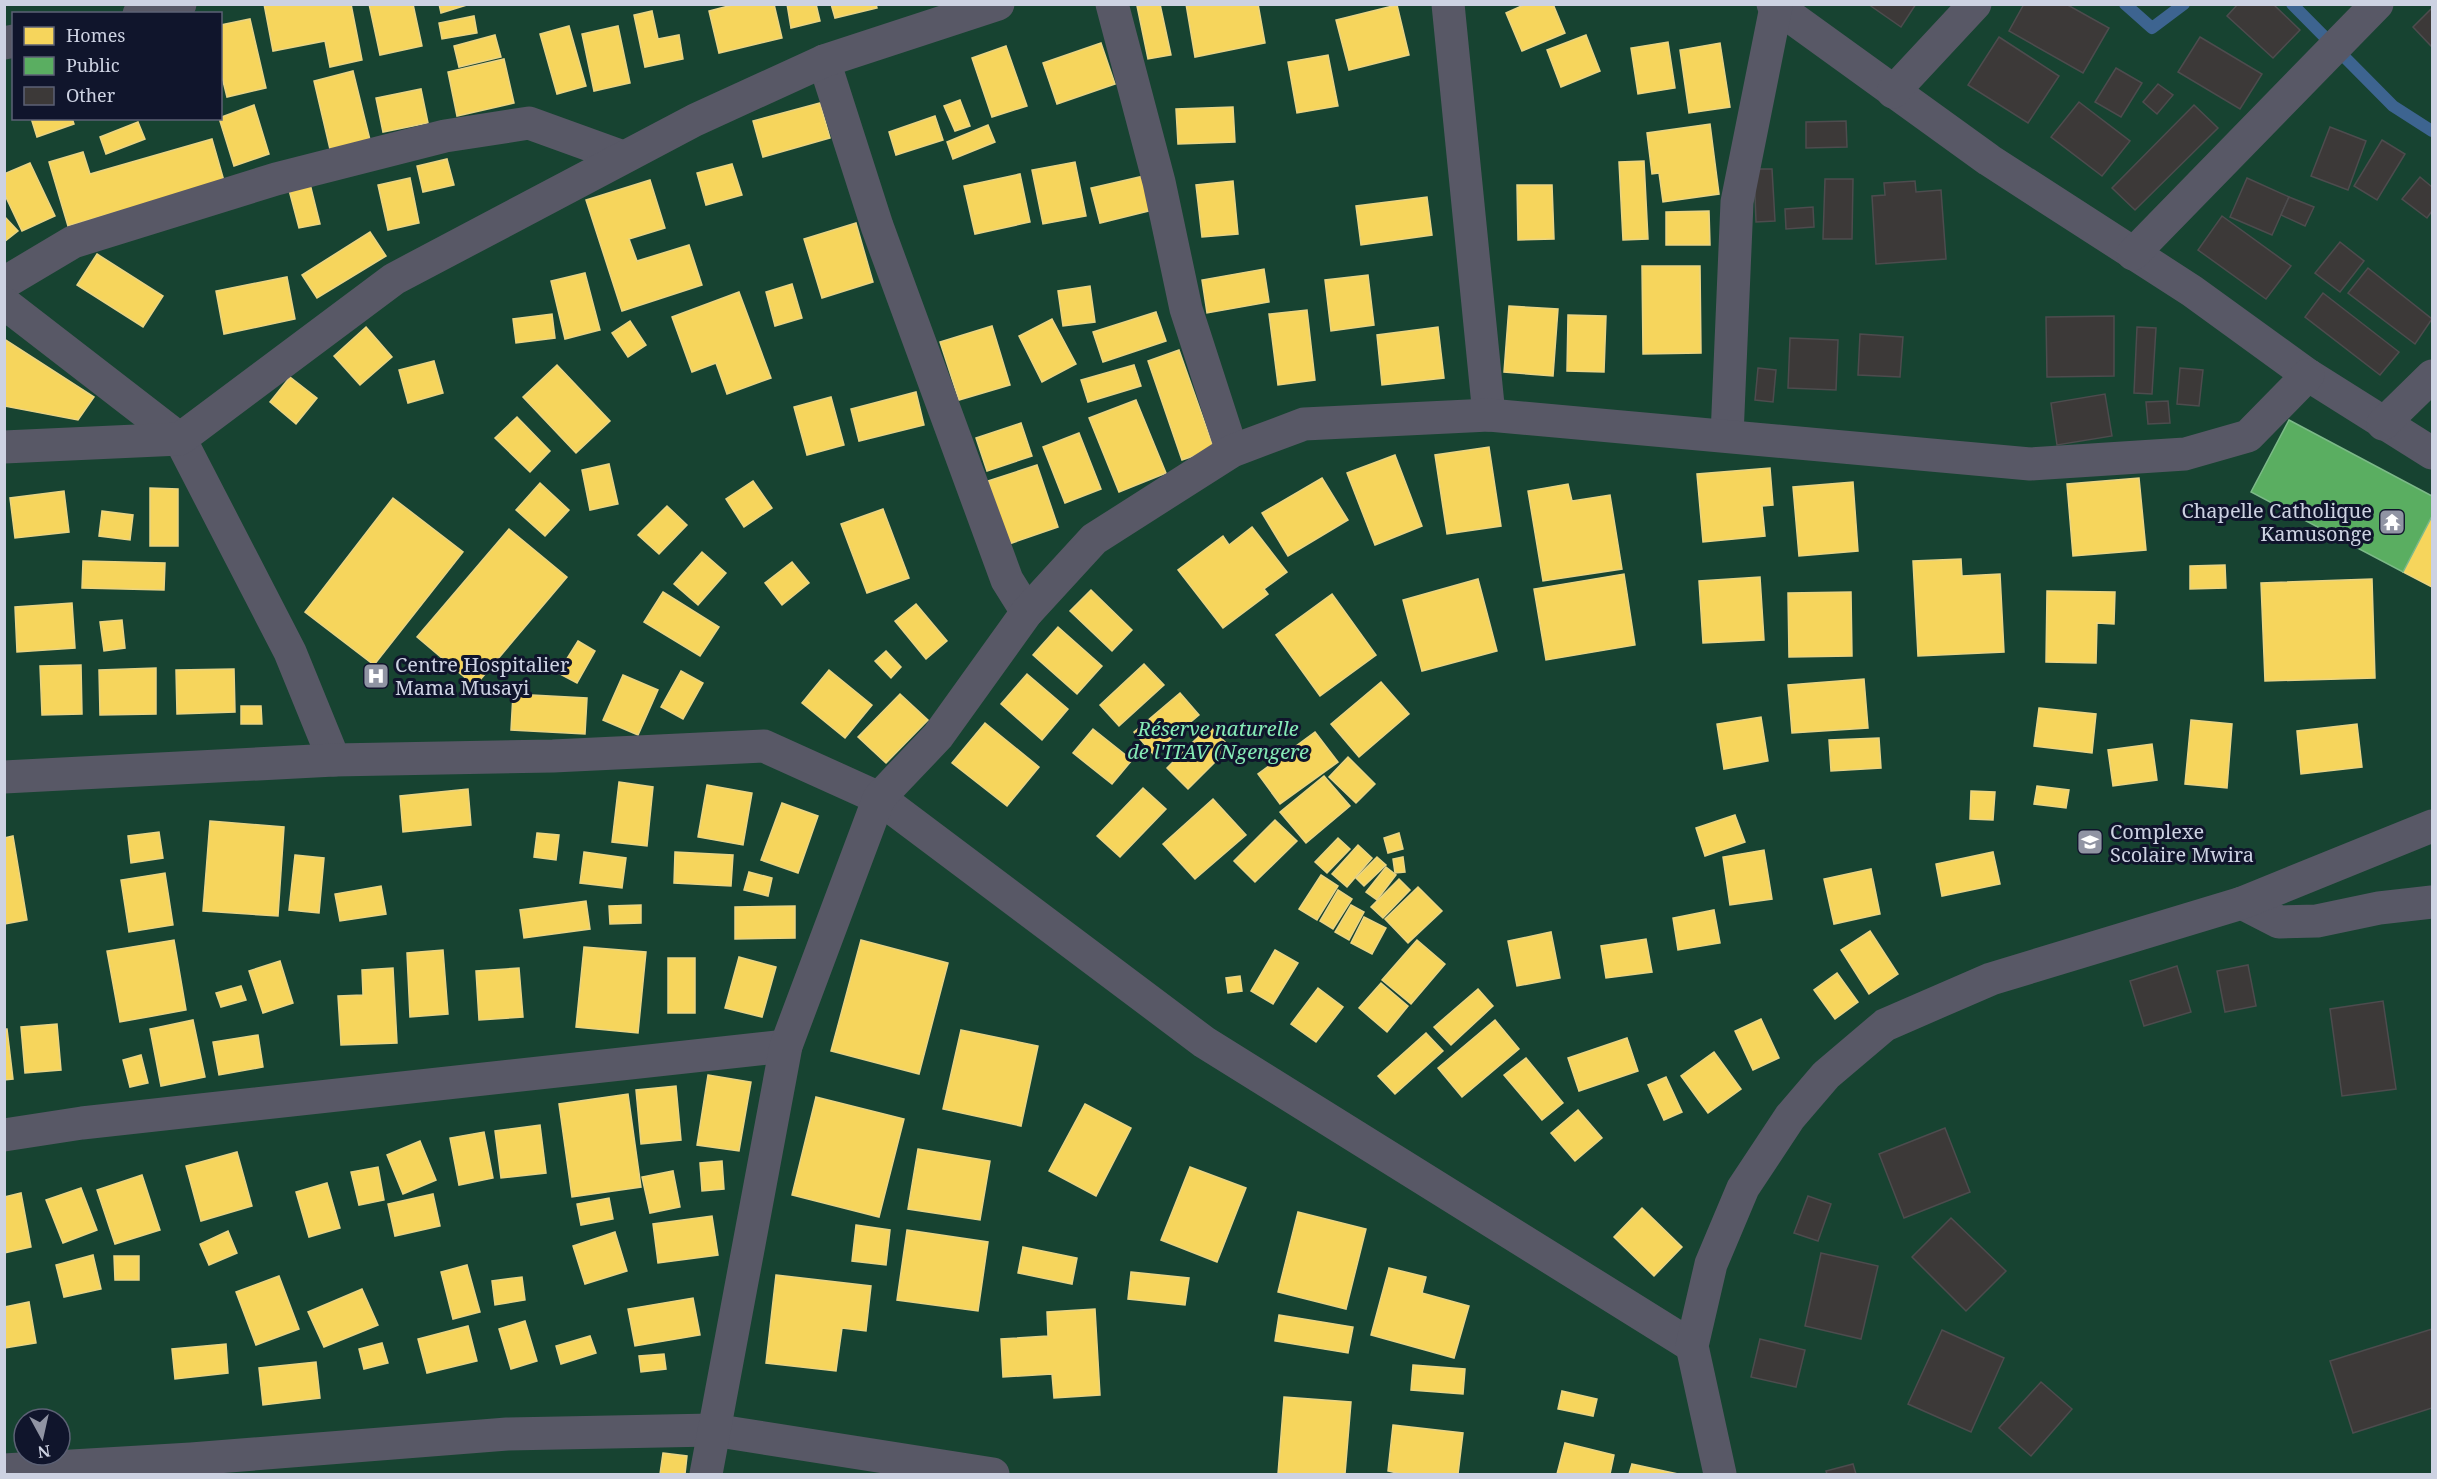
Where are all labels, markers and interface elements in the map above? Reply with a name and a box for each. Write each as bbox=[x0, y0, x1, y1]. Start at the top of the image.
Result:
legend bbox=[12, 12, 222, 120]
text: Homes bbox=[66, 23, 125, 47]
text: Public bbox=[66, 53, 120, 77]
text: Other bbox=[66, 83, 116, 107]
place label: Chapelle Catholique Kamusonge bbox=[2181, 497, 2372, 547]
temple icon: Chapelle Catholique Kamusonge bbox=[2377, 507, 2407, 537]
place label: Centre Hospitalier Mama Musayi bbox=[395, 651, 570, 701]
hospital icon: Centre Hospitalier Mama Musayi bbox=[361, 661, 391, 691]
park label: Réserve naturelle de l'ITAV (Ngengere bbox=[1127, 715, 1309, 765]
place label: Complexe Scolaire Mwira bbox=[2110, 818, 2254, 868]
school or university icon: Complexe Scolaire Mwira bbox=[2075, 827, 2105, 857]
north arrow bbox=[12, 1407, 72, 1467]
text: N bbox=[36, 1440, 52, 1464]

